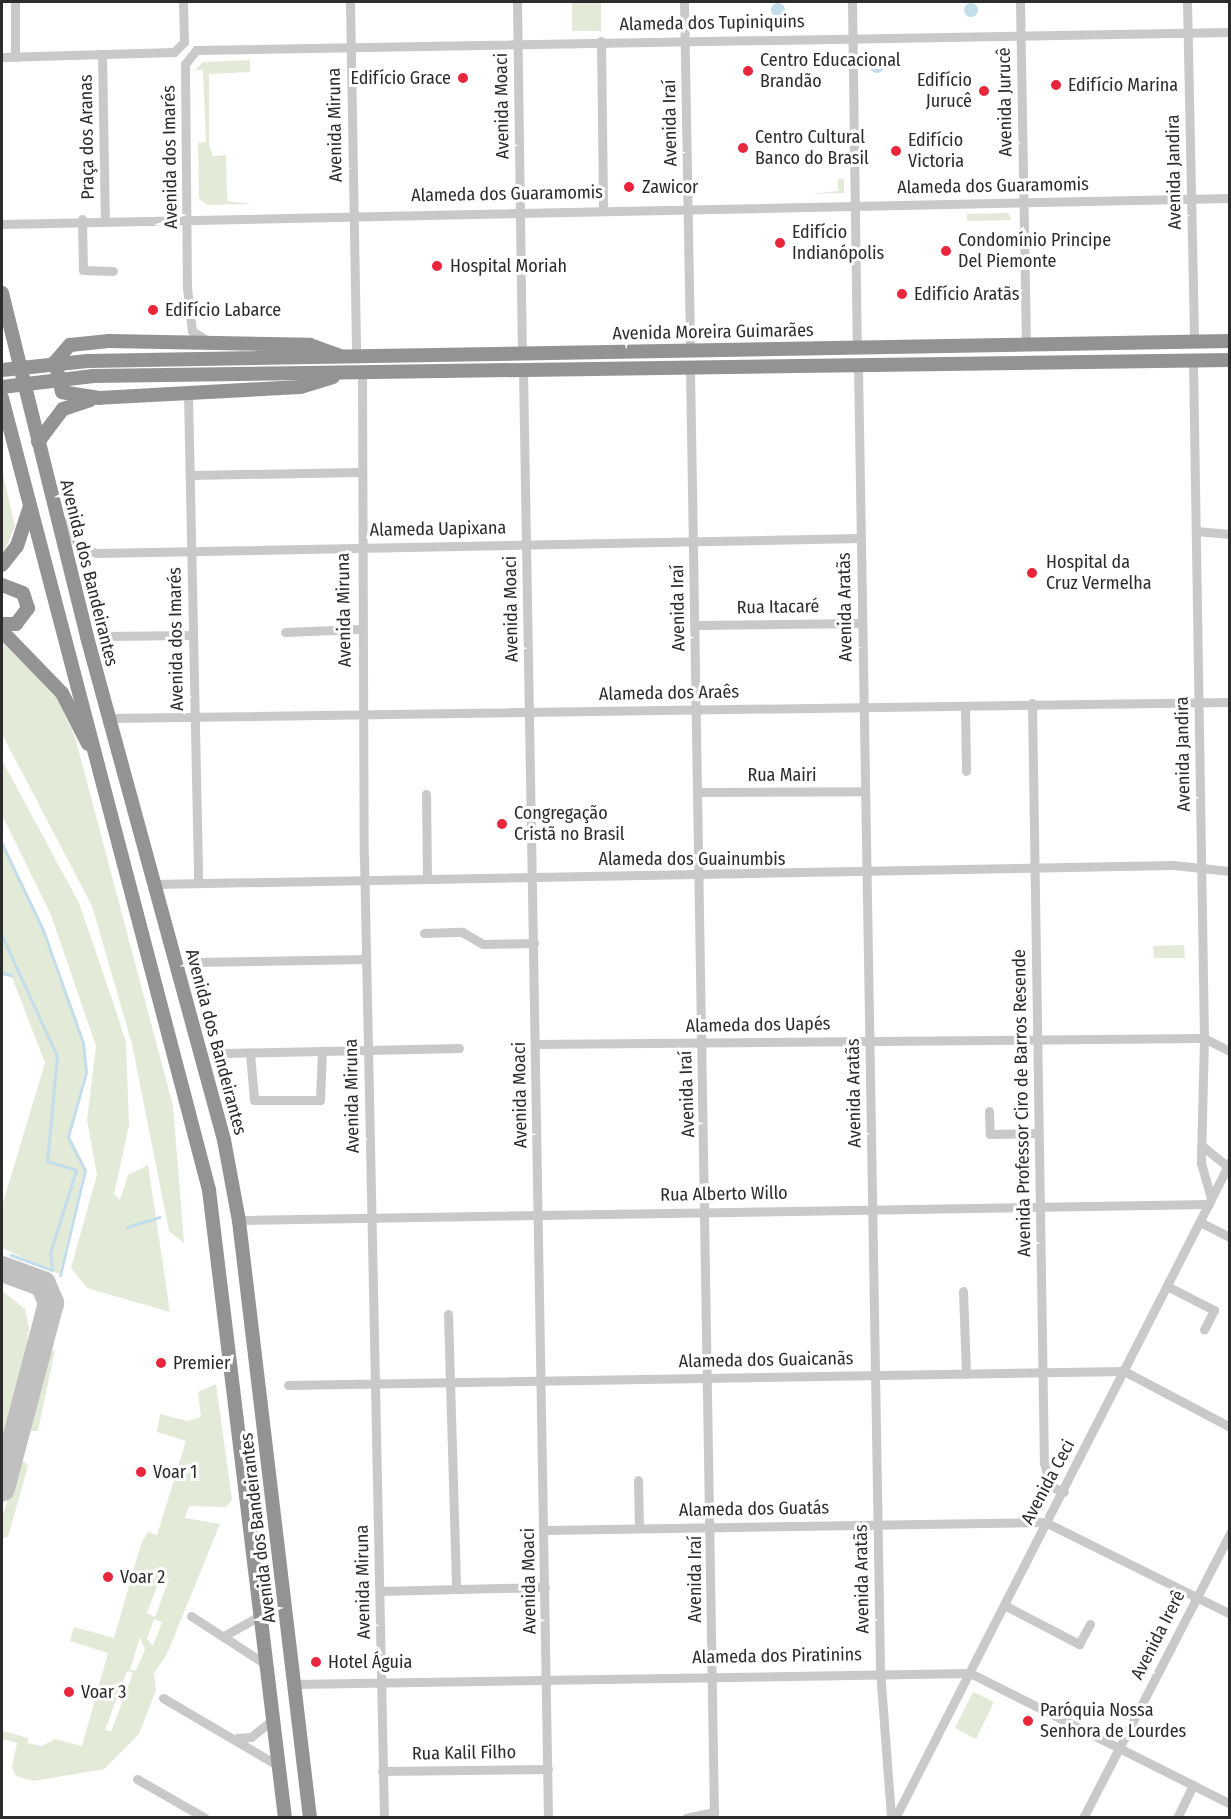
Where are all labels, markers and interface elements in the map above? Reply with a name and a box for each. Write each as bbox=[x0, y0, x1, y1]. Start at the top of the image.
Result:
street label: Alameda dos Tupiniquins bbox=[619, 11, 805, 35]
street label: Avenida Jurucê bbox=[993, 47, 1017, 157]
place label: Centro Educacional Brandão bbox=[760, 50, 901, 92]
street label: Avenida Moaci bbox=[490, 53, 514, 159]
marker: Centro Educacional Brandão bbox=[741, 64, 755, 78]
place label: Edifício Grace bbox=[351, 67, 451, 89]
street label: Avenida Miruna bbox=[323, 68, 347, 182]
place label: Edifício Jurucê bbox=[917, 70, 972, 112]
marker: Edifício Grace bbox=[456, 71, 470, 85]
street label: Praça dos Aranas bbox=[75, 74, 99, 200]
place label: Edifício Marina bbox=[1068, 74, 1178, 96]
marker: Edifício Marina bbox=[1049, 78, 1063, 92]
street label: Avenida Iraí bbox=[658, 79, 682, 167]
marker: Edifício Jurucê bbox=[977, 84, 991, 98]
street label: Avenida dos Imarés bbox=[158, 85, 182, 229]
street label: Avenida Jandira bbox=[1162, 114, 1186, 230]
place label: Centro Cultural Banco do Brasil bbox=[755, 127, 869, 170]
place label: Edifício Victoria bbox=[908, 130, 964, 172]
marker: Centro Cultural Banco do Brasil bbox=[736, 141, 750, 155]
marker: Edifício Victoria bbox=[889, 144, 903, 158]
street label: Alameda dos Guaramomis bbox=[897, 174, 1089, 198]
place label: Zawicor bbox=[642, 176, 698, 198]
marker: Zawicor bbox=[620, 178, 638, 196]
street label: Alameda dos Guaramomis bbox=[411, 182, 603, 206]
place label: Edifício Indianópolis bbox=[792, 222, 884, 264]
place label: Condomínio Principe Del Piemonte bbox=[958, 230, 1111, 272]
marker: Edifício Indianópolis bbox=[773, 236, 787, 250]
marker: Condomínio Principe Del Piemonte bbox=[939, 244, 953, 258]
place label: Hospital Moriah bbox=[450, 255, 567, 277]
marker: Hospital Moriah bbox=[428, 257, 446, 275]
place label: Edifício Aratãs bbox=[914, 283, 1019, 305]
marker: Edifício Aratãs bbox=[895, 287, 909, 301]
place label: Edifício Labarce bbox=[165, 299, 281, 321]
marker: Edifício Labarce bbox=[146, 303, 160, 317]
street label: Avenida Moreira Guimarães bbox=[612, 319, 814, 345]
street label: Avenida dos Bandeirantes bbox=[55, 477, 123, 669]
street label: Alameda Uapixana bbox=[370, 517, 506, 541]
street label: Avenida Aratãs bbox=[833, 552, 857, 662]
place label: Hospital da Cruz Vermelha bbox=[1046, 552, 1152, 594]
street label: Avenida Miruna bbox=[332, 553, 356, 667]
street label: Avenida Moaci bbox=[499, 556, 523, 662]
street label: Avenida Iraí bbox=[666, 564, 690, 652]
marker: Hospital da Cruz Vermelha bbox=[1023, 564, 1041, 582]
street label: Avenida dos Imarés bbox=[164, 567, 188, 711]
street label: Rua Itacaré bbox=[737, 595, 819, 619]
street label: Alameda dos Araês bbox=[599, 681, 739, 705]
street label: Avenida Jandira bbox=[1171, 696, 1195, 812]
street label: Rua Mairi bbox=[747, 764, 817, 786]
place label: Congregação Cristã no Brasil bbox=[514, 803, 625, 846]
marker: Congregação Cristã no Brasil bbox=[495, 817, 509, 831]
street label: Alameda dos Guainumbis bbox=[598, 848, 786, 870]
street label: Avenida dos Bandeirantes bbox=[181, 947, 251, 1137]
street label: Avenida Professor Ciro de Barros Resende bbox=[1009, 949, 1035, 1257]
street label: Alameda dos Uapés bbox=[685, 1013, 831, 1037]
street label: Avenida Aratãs bbox=[842, 1038, 866, 1148]
street label: Avenida Miruna bbox=[340, 1039, 364, 1153]
street label: Avenida Moaci bbox=[508, 1042, 532, 1148]
street label: Avenida Iraí bbox=[675, 1050, 699, 1138]
street label: Rua Alberto Willo bbox=[660, 1182, 788, 1206]
street label: Alameda dos Guaicanãs bbox=[678, 1348, 854, 1372]
place label: Premier bbox=[173, 1352, 230, 1374]
marker: Premier bbox=[154, 1356, 168, 1370]
street label: Avenida dos Bandeirantes bbox=[236, 1432, 280, 1624]
street label: Avenida Ceci bbox=[1017, 1436, 1079, 1528]
place label: Voar 1 bbox=[153, 1461, 197, 1483]
marker: Voar 1 bbox=[134, 1465, 148, 1479]
street label: Alameda dos Guatás bbox=[679, 1497, 829, 1521]
street label: Avenida Aratãs bbox=[850, 1524, 874, 1634]
street label: Avenida Miruna bbox=[351, 1525, 375, 1639]
street label: Avenida Moaci bbox=[517, 1528, 541, 1634]
street label: Avenida Iraí bbox=[684, 1536, 706, 1622]
place label: Voar 2 bbox=[120, 1566, 165, 1588]
marker: Voar 2 bbox=[101, 1570, 115, 1584]
street label: Avenida Irerê bbox=[1126, 1587, 1190, 1683]
street label: Alameda dos Piratinins bbox=[692, 1644, 862, 1668]
place label: Hotel Águia bbox=[328, 1651, 412, 1673]
marker: Hotel Águia bbox=[309, 1655, 323, 1669]
place label: Voar 3 bbox=[81, 1681, 126, 1703]
marker: Voar 3 bbox=[62, 1685, 76, 1699]
place label: Paróquia Nossa Senhora de Lourdes bbox=[1040, 1700, 1186, 1742]
marker: Paróquia Nossa Senhora de Lourdes bbox=[1021, 1714, 1035, 1728]
street label: Rua Kalil Filho bbox=[412, 1741, 516, 1765]

